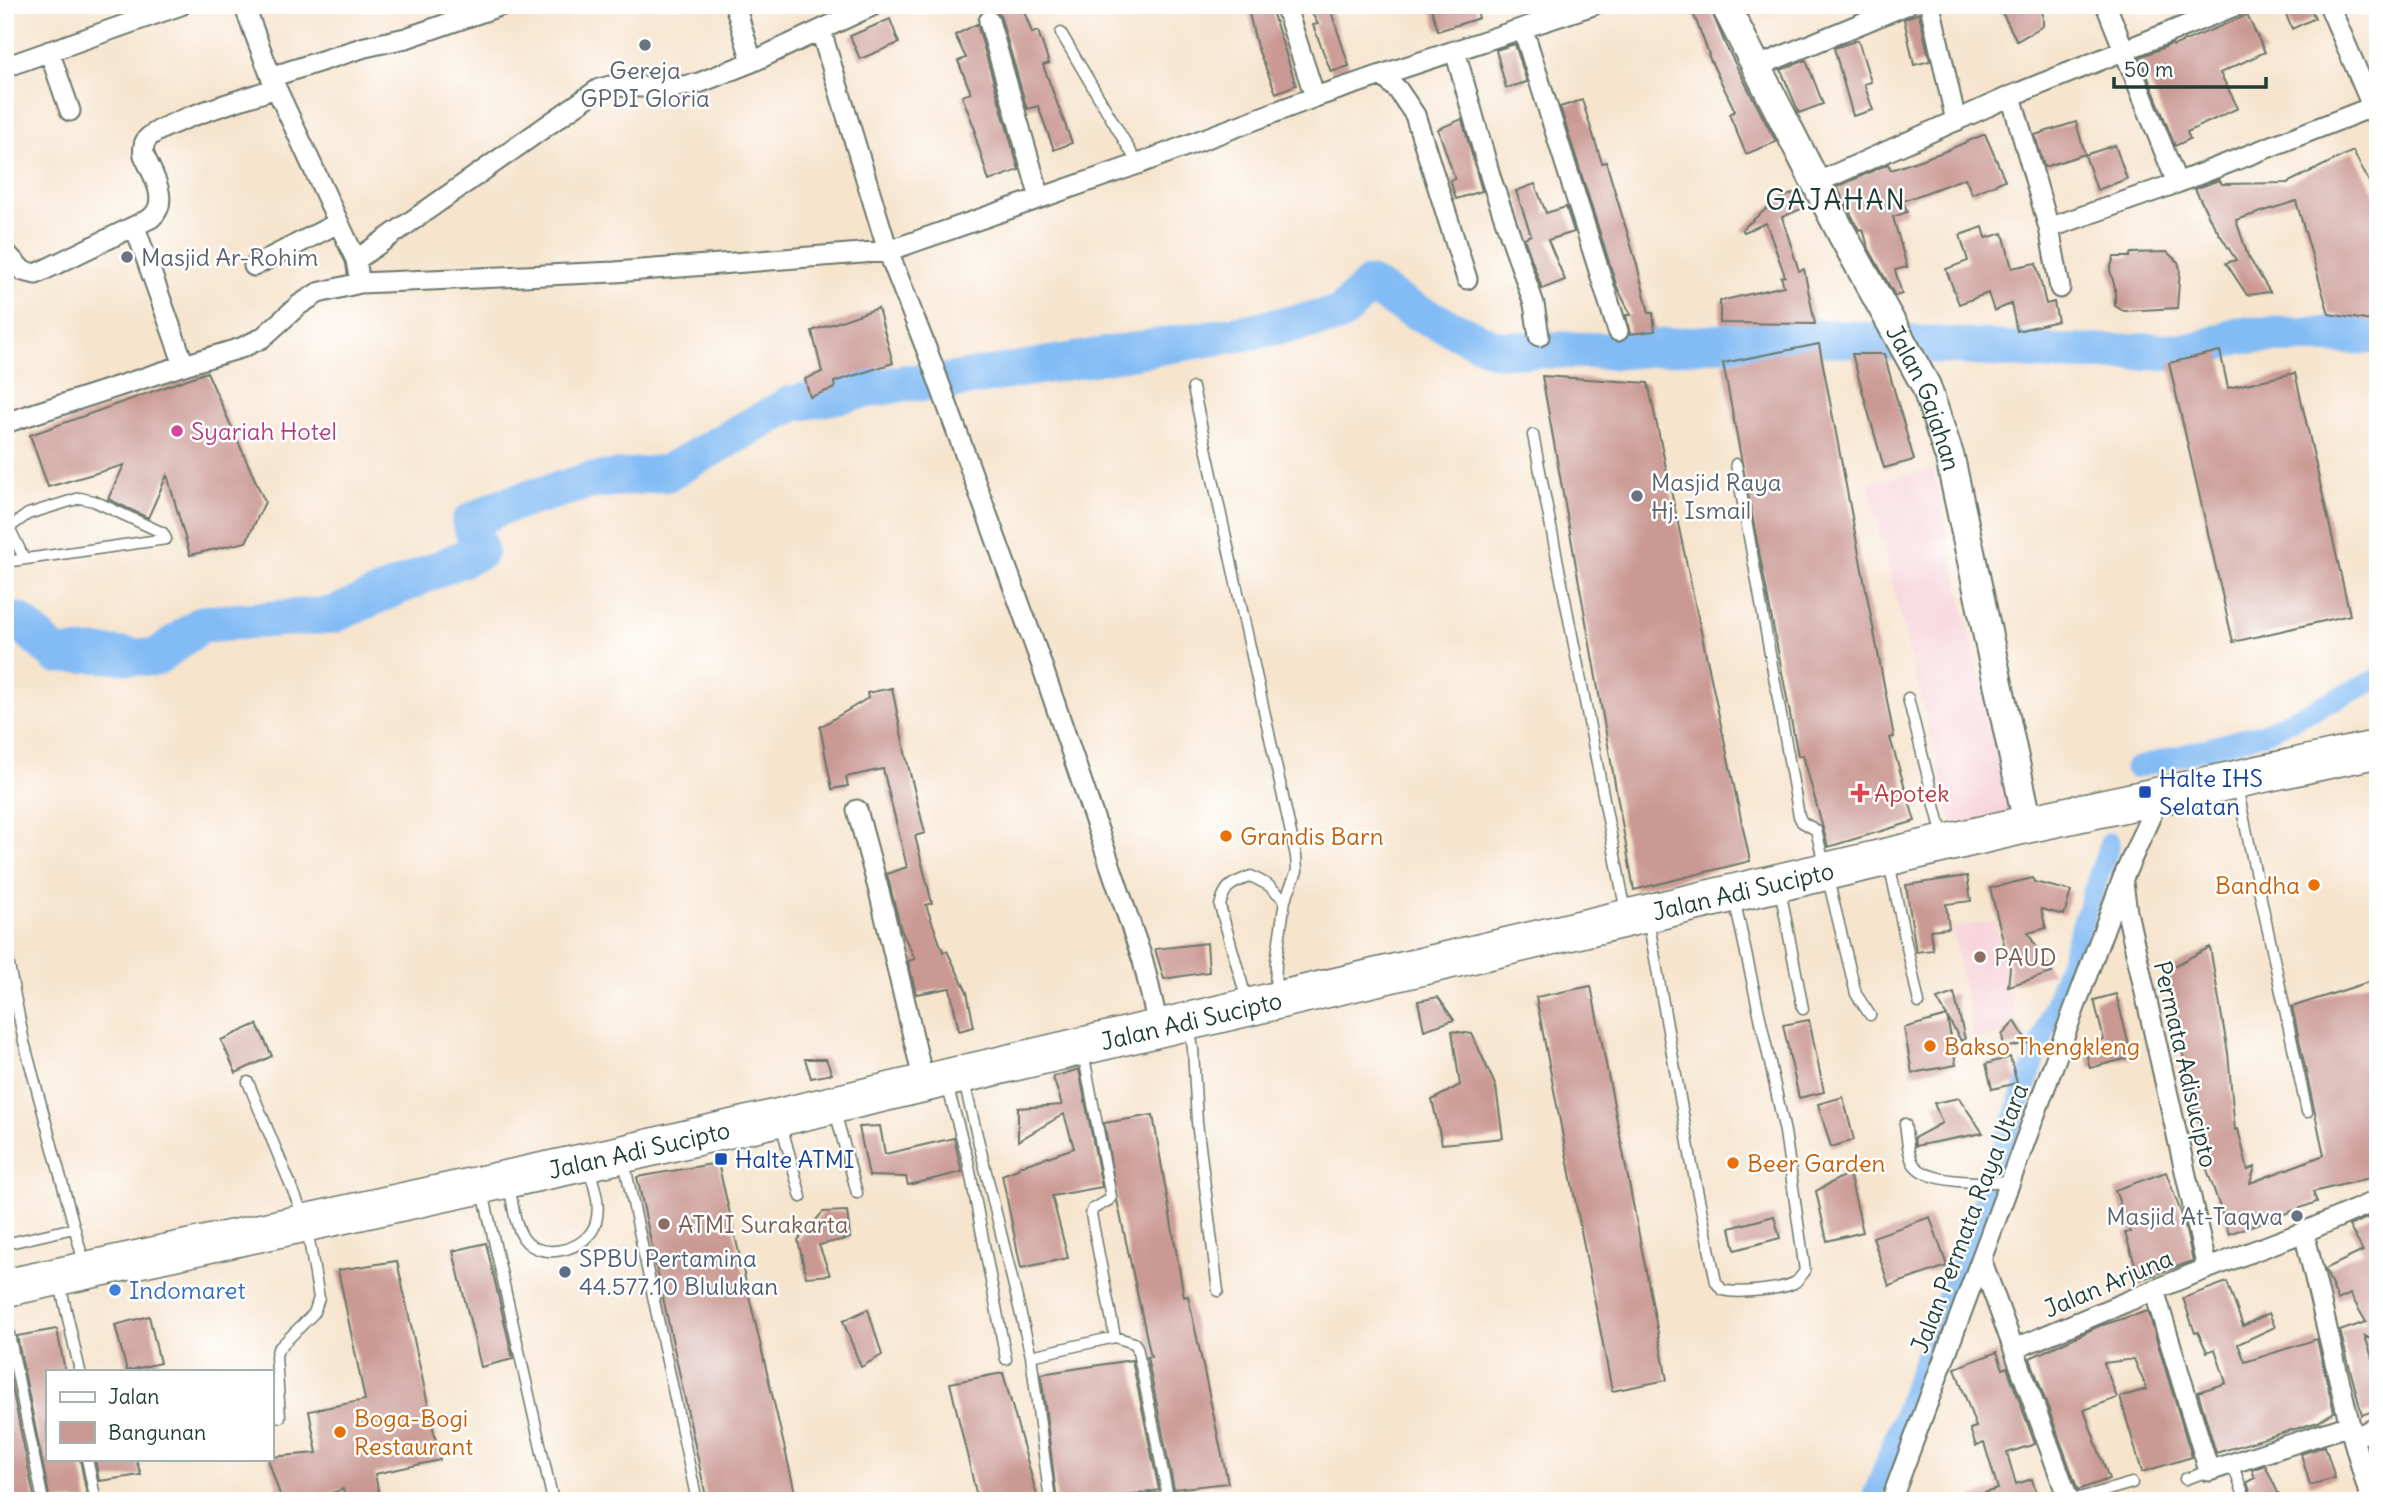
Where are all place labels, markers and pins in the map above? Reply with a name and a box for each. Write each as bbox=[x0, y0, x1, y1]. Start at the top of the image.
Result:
marker: Gereja GPDI Gloria bbox=[637, 37, 653, 53]
place label: Gereja GPDI Gloria bbox=[580, 55, 710, 113]
place label: Masjid Ar-Rohim bbox=[141, 242, 318, 272]
marker: Masjid Ar-Rohim bbox=[119, 249, 135, 265]
place label: Syariah Hotel bbox=[191, 416, 337, 446]
marker: Syariah Hotel bbox=[169, 423, 185, 439]
place label: Masjid Raya Hj. Ismail bbox=[1651, 467, 1782, 525]
marker: Masjid Raya Hj. Ismail bbox=[1629, 488, 1645, 504]
place label: Halte IHS Selatan bbox=[2159, 763, 2263, 821]
place label: Apotek bbox=[1874, 778, 1949, 808]
marker: Halte IHS Selatan bbox=[2137, 784, 2153, 800]
marker: Apotek bbox=[1852, 785, 1868, 801]
place label: Grandis Barn bbox=[1240, 821, 1384, 851]
marker: Grandis Barn bbox=[1218, 828, 1234, 844]
place label: Bandha bbox=[2215, 870, 2300, 900]
marker: Bandha bbox=[2306, 877, 2322, 893]
place label: PAUD bbox=[1994, 942, 2057, 972]
marker: PAUD bbox=[1972, 949, 1988, 965]
place label: Bakso Thengkleng bbox=[1944, 1031, 2140, 1061]
marker: Bakso Thengkleng bbox=[1922, 1038, 1938, 1054]
place label: Halte ATMI bbox=[735, 1144, 855, 1174]
place label: Beer Garden bbox=[1747, 1148, 1886, 1178]
marker: Halte ATMI bbox=[713, 1151, 729, 1167]
marker: Beer Garden bbox=[1725, 1155, 1741, 1171]
place label: Masjid At-Taqwa bbox=[2106, 1201, 2283, 1231]
marker: Masjid At-Taqwa bbox=[2289, 1208, 2305, 1224]
place label: ATMI Surakarta bbox=[678, 1209, 848, 1239]
marker: ATMI Surakarta bbox=[656, 1216, 672, 1232]
place label: SPBU Pertamina 44.577.10 Blulukan bbox=[579, 1243, 778, 1301]
marker: SPBU Pertamina 44.577.10 Blulukan bbox=[557, 1264, 573, 1280]
place label: Indomaret bbox=[129, 1275, 246, 1305]
marker: Indomaret bbox=[107, 1282, 123, 1298]
place label: Boga-Bogi Restaurant bbox=[354, 1403, 473, 1461]
marker: Boga-Bogi Restaurant bbox=[332, 1424, 348, 1440]

